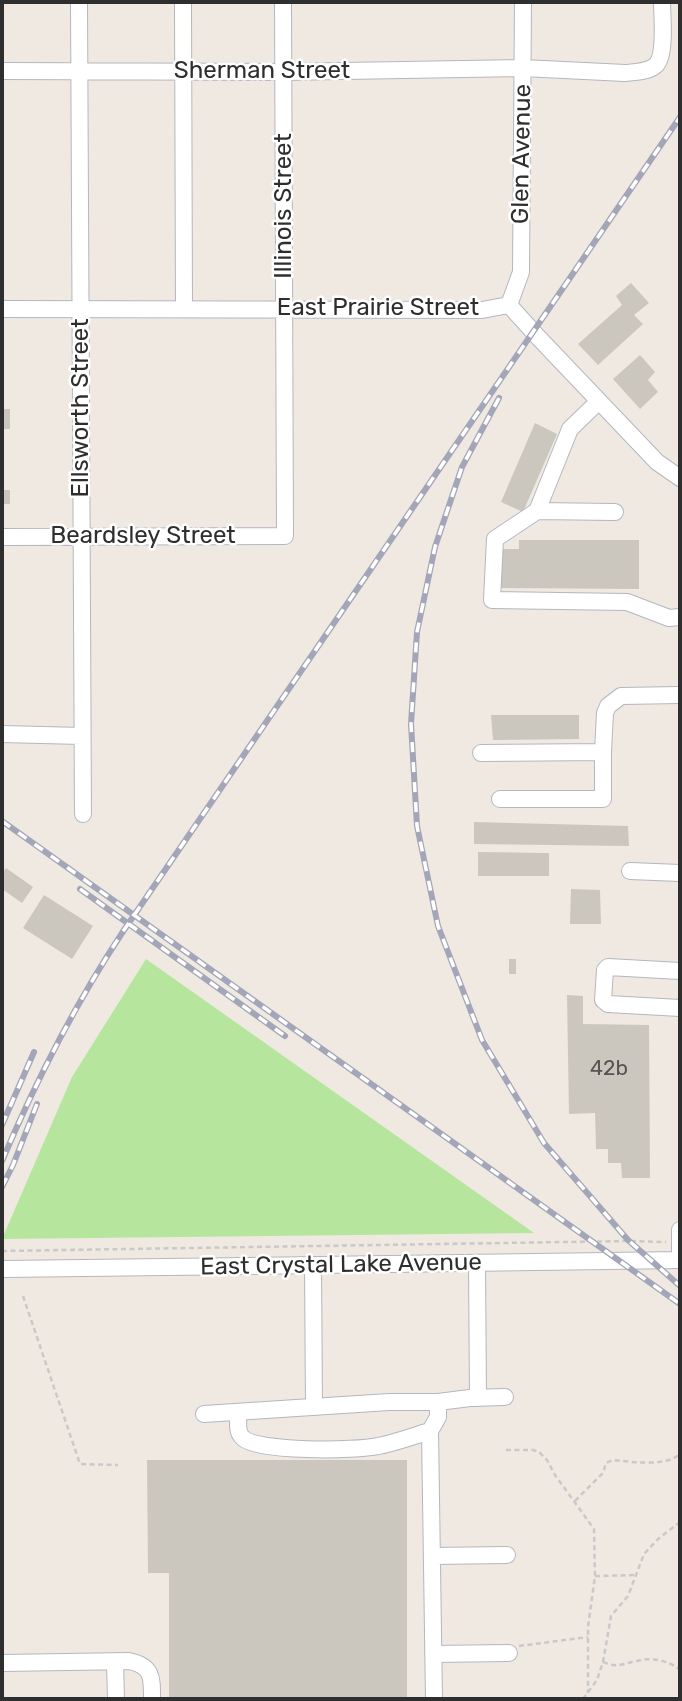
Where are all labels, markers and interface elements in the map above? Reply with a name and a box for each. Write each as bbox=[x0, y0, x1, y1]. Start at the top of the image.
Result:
street label: Sherman Street bbox=[174, 57, 350, 85]
street label: Glen Avenue bbox=[506, 84, 538, 224]
street label: Illinois Street bbox=[270, 133, 298, 279]
street label: East Prairie Street bbox=[277, 294, 479, 322]
street label: Ellsworth Street bbox=[67, 318, 95, 498]
street label: Beardsley Street bbox=[50, 522, 236, 550]
house number: 42b bbox=[590, 1056, 628, 1082]
street label: East Crystal Lake Avenue bbox=[200, 1248, 482, 1282]

